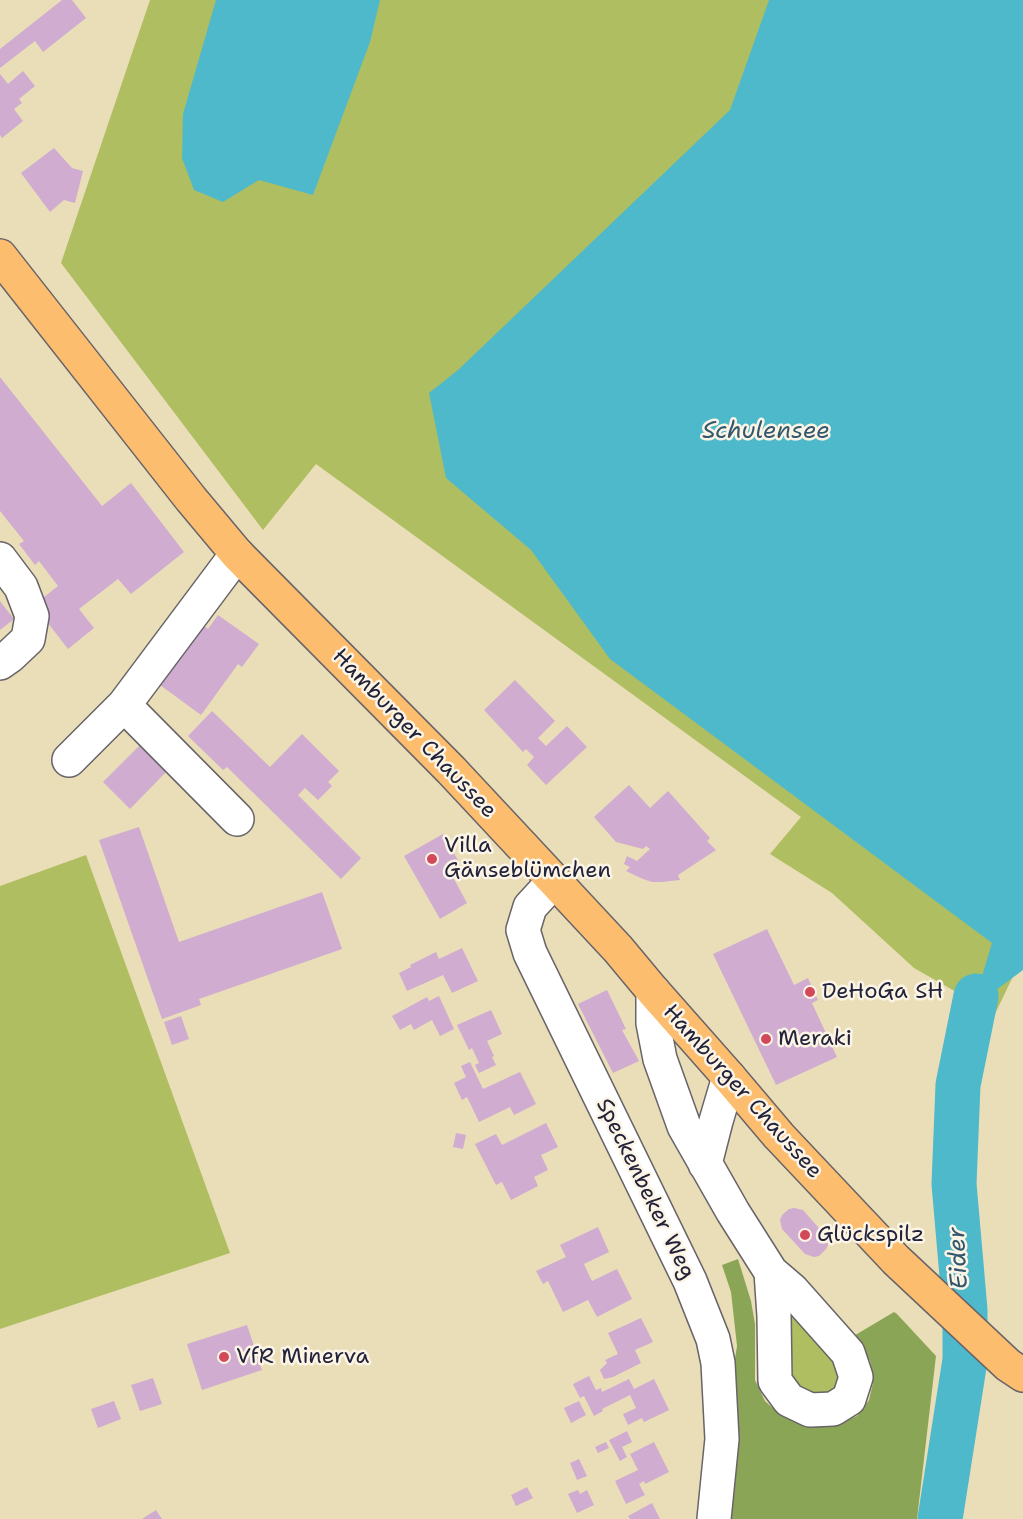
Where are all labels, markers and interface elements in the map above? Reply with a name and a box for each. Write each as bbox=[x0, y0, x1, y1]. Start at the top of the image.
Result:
water label: Schulensee bbox=[702, 418, 830, 446]
street label: Hamburger Chaussee bbox=[326, 644, 502, 824]
place label: Villa Gänseblümchen bbox=[444, 833, 611, 884]
marker: Villa Gänseblümchen bbox=[425, 852, 439, 866]
place label: DeHoGa SH bbox=[822, 979, 943, 1005]
marker: DeHoGa SH bbox=[803, 985, 817, 999]
street label: Hamburger Chaussee bbox=[657, 1000, 827, 1184]
place label: Meraki bbox=[778, 1026, 852, 1052]
marker: Meraki bbox=[759, 1032, 773, 1046]
street label: Speckenbeker Weg bbox=[590, 1094, 700, 1284]
place label: Glückspilz bbox=[817, 1222, 924, 1248]
water label: Eider bbox=[943, 1226, 975, 1290]
marker: Glückspilz bbox=[798, 1228, 812, 1242]
place label: VfR Minerva bbox=[236, 1344, 369, 1370]
marker: VfR Minerva bbox=[217, 1350, 231, 1364]

